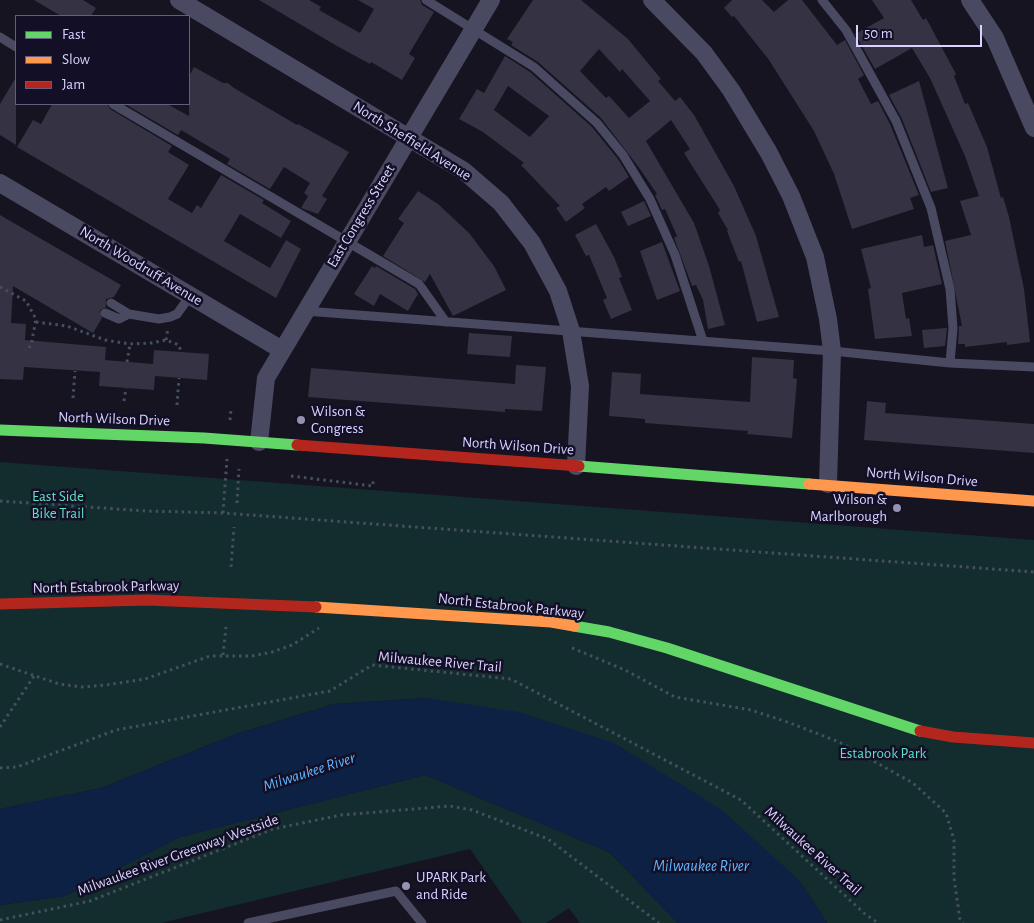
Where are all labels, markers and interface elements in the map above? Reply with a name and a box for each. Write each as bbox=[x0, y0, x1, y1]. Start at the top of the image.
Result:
legend bbox=[15, 15, 190, 105]
scale bar bbox=[859, 15, 985, 47]
text: 50 m bbox=[864, 26, 893, 41]
text: Fast bbox=[62, 27, 85, 42]
text: Slow bbox=[62, 52, 90, 67]
text: Jam bbox=[62, 77, 85, 92]
street label: North Sheffield Avenue bbox=[349, 97, 475, 185]
street label: East Congress Street bbox=[323, 161, 399, 271]
street label: North Woodruff Avenue bbox=[76, 222, 206, 310]
place label: Wilson & Congress bbox=[311, 402, 365, 437]
street label: North Wilson Drive bbox=[58, 408, 170, 430]
marker: Wilson & Congress bbox=[295, 414, 307, 426]
street label: North Wilson Drive bbox=[462, 433, 574, 459]
street label: North Wilson Drive bbox=[865, 463, 979, 491]
park label: East Side Bike Trail bbox=[31, 487, 85, 522]
place label: Wilson & Marlborough bbox=[810, 490, 887, 525]
marker: Wilson & Marlborough bbox=[891, 502, 903, 514]
street label: North Estabrook Parkway bbox=[32, 577, 180, 597]
street label: North Estabrook Parkway bbox=[437, 589, 585, 623]
street label: Milwaukee River Trail bbox=[377, 648, 503, 676]
park label: Estabrook Park bbox=[840, 744, 926, 762]
water label: Milwaukee River bbox=[260, 748, 358, 796]
street label: Milwaukee River Trail bbox=[761, 803, 865, 899]
street label: Milwaukee River Greenway Westside bbox=[75, 810, 281, 900]
water label: Milwaukee River bbox=[653, 856, 749, 876]
place label: UPARK Park and Ride bbox=[416, 868, 486, 903]
marker: UPARK Park and Ride bbox=[400, 880, 412, 892]

